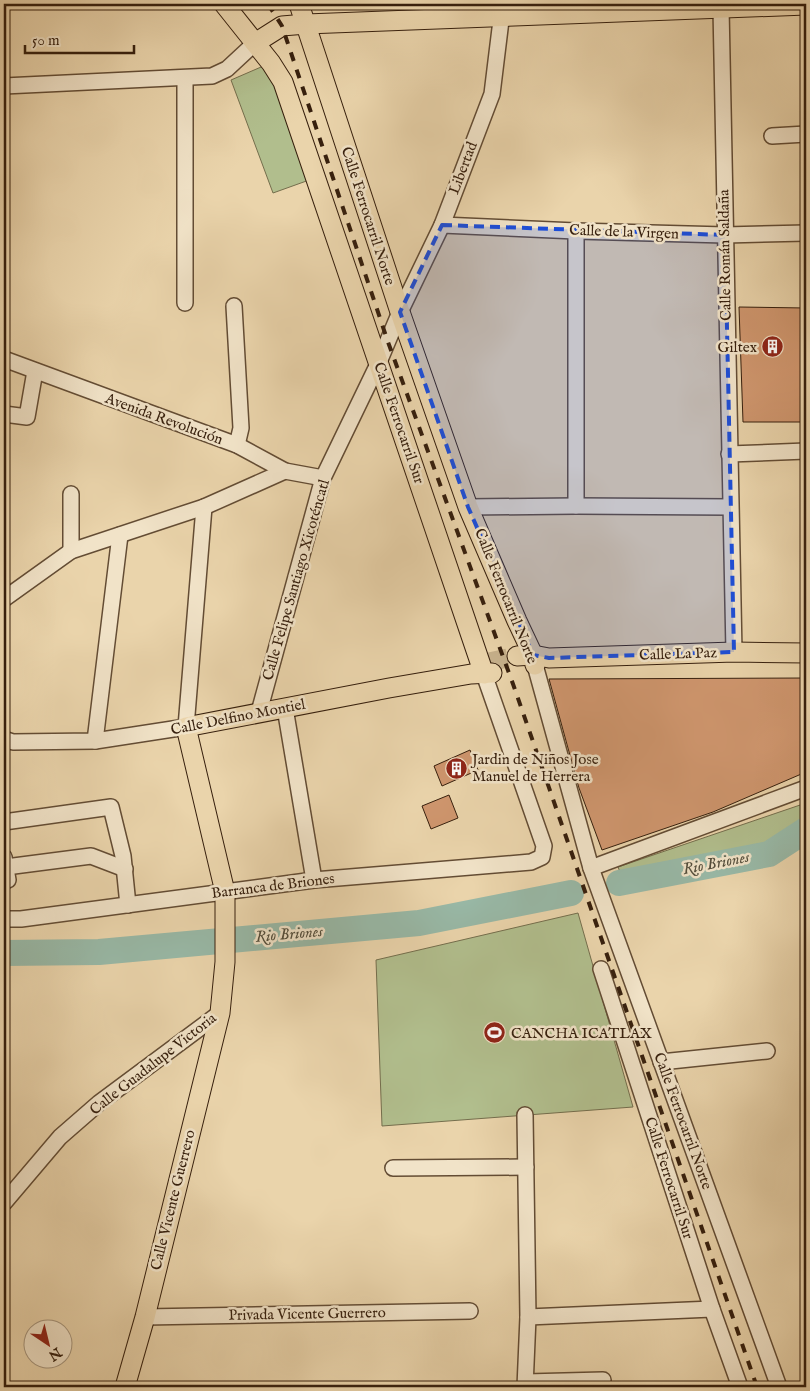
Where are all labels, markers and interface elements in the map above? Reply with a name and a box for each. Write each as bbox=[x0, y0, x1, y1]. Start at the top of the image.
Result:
scale bar bbox=[25, 22, 134, 54]
text: 50 m bbox=[32, 31, 60, 50]
street label: Libertad bbox=[444, 138, 482, 197]
street label: Calle Ferrocarril Norte bbox=[337, 144, 399, 288]
street label: Calle Román Saldaña bbox=[714, 189, 736, 321]
street label: Calle de la Virgen bbox=[569, 221, 679, 243]
building icon: Giltex bbox=[761, 335, 785, 359]
place label: Giltex bbox=[718, 338, 758, 357]
street label: Calle Ferrocarril Sur bbox=[369, 360, 429, 487]
street label: Avenida Revolución bbox=[102, 389, 225, 449]
street label: Calle Felipe Santiago Xicoténcatl bbox=[258, 476, 334, 683]
street label: Calle Ferrocarril Norte bbox=[470, 526, 542, 667]
street label: Calle La Paz bbox=[639, 643, 717, 665]
street label: Calle Delfino Montiel bbox=[169, 694, 308, 739]
place label: Jardin de Niños Jose Manuel de Herrera bbox=[470, 750, 599, 786]
building icon: Jardin de Niños Jose Manuel de Herrera bbox=[444, 756, 468, 780]
water label: Rio Briones bbox=[681, 848, 751, 880]
street label: Barranca de Briones bbox=[210, 869, 336, 903]
water label: Rio Briones bbox=[255, 922, 324, 948]
street label: Calle Guadalupe Victoria bbox=[86, 1008, 221, 1119]
sports icon: CANCHA ICATLAX bbox=[483, 1021, 507, 1045]
place label: CANCHA ICATLAX bbox=[511, 1024, 652, 1043]
street label: Calle Ferrocarril Norte bbox=[649, 1050, 717, 1192]
street label: Calle Ferrocarril Sur bbox=[640, 1115, 698, 1242]
street label: Calle Vicente Guerrero bbox=[146, 1128, 200, 1272]
street label: Privada Vicente Guerrero bbox=[228, 1303, 386, 1325]
north arrow bbox=[22, 1318, 72, 1368]
text: N bbox=[45, 1342, 66, 1365]

